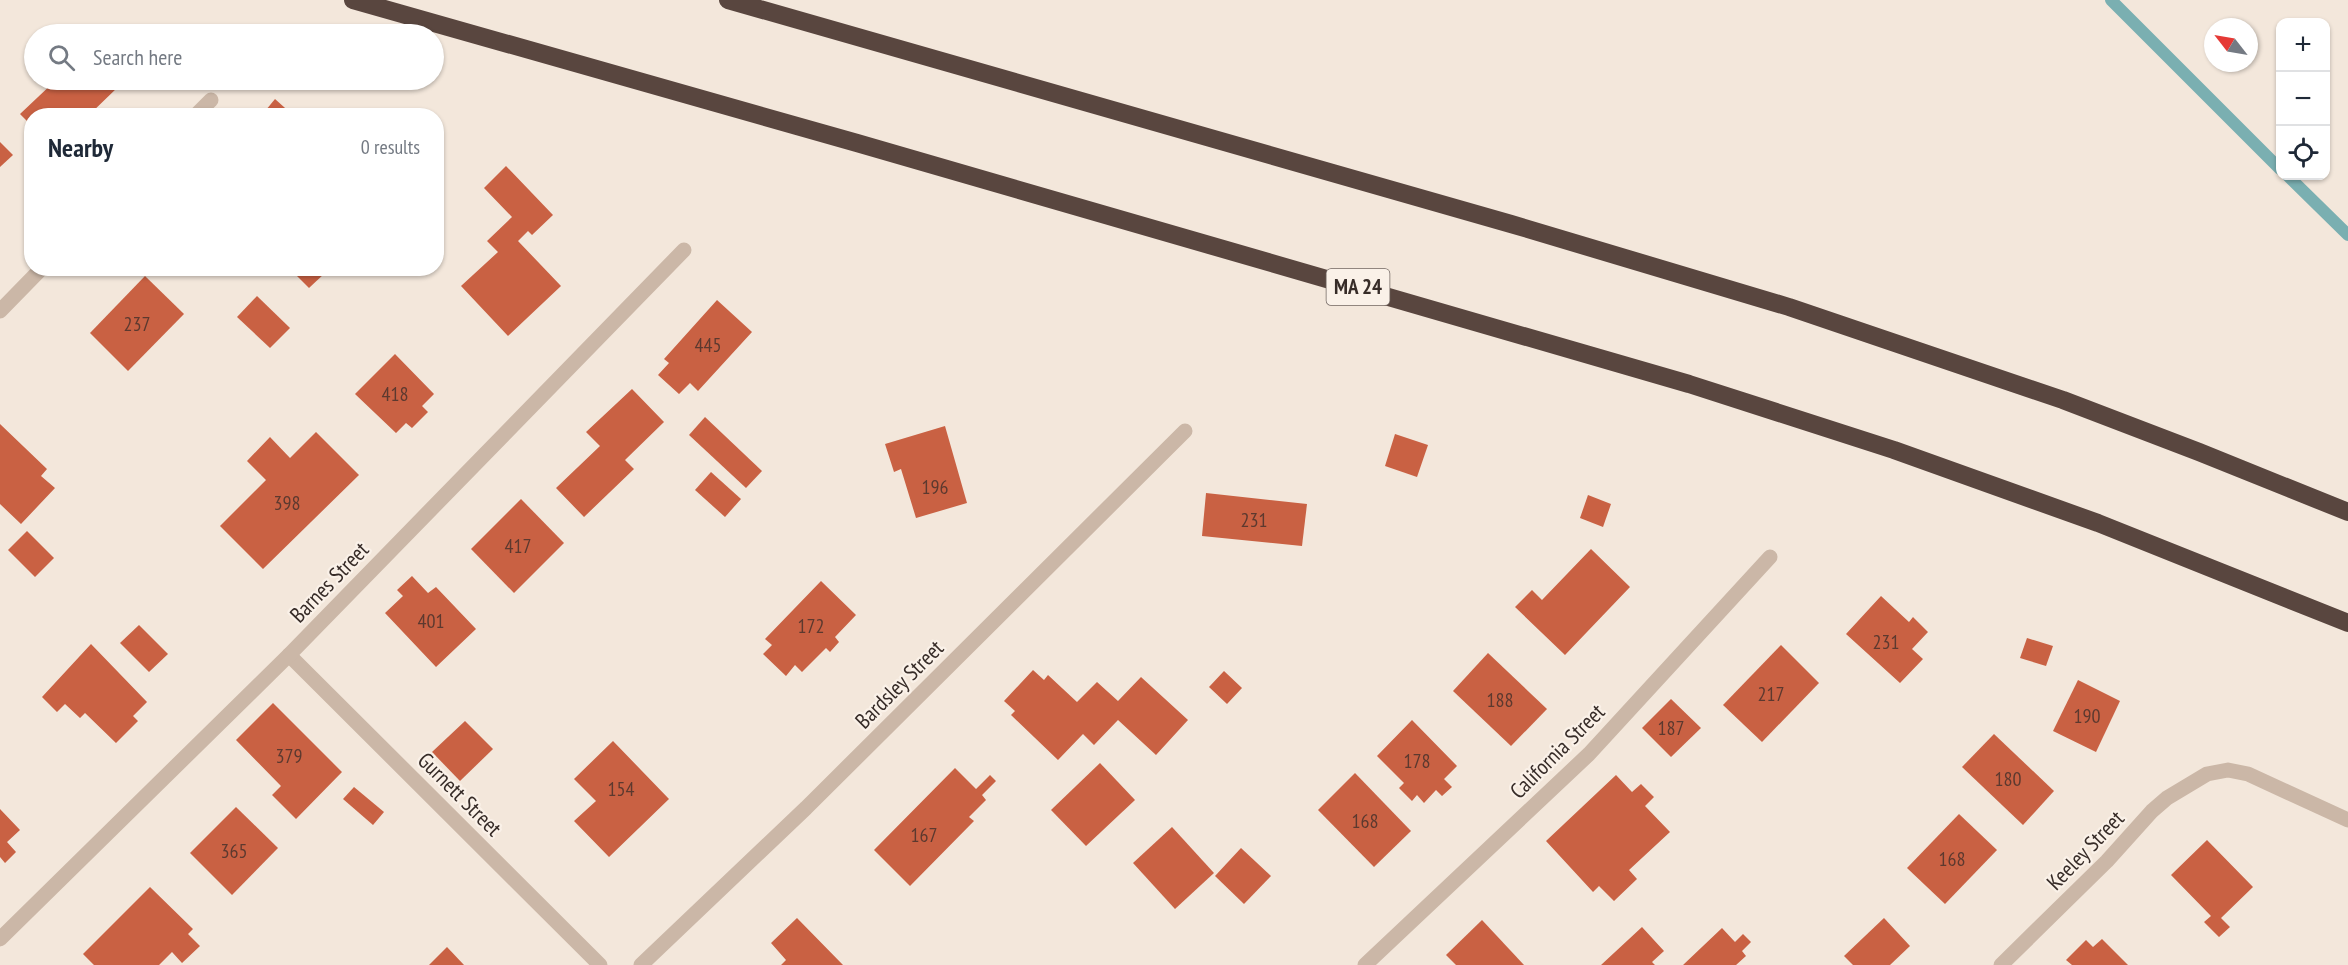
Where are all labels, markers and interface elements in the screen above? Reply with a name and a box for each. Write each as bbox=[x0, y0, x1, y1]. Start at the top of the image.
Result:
north arrow bbox=[2204, 18, 2258, 72]
map controls bbox=[2276, 18, 2330, 180]
button: + bbox=[2276, 18, 2330, 72]
search box bbox=[24, 24, 444, 90]
icon: search bbox=[45, 41, 78, 74]
text: Search here bbox=[93, 43, 182, 71]
button: − bbox=[2276, 72, 2330, 126]
button: locate bbox=[2276, 126, 2330, 180]
text: Nearby bbox=[48, 131, 113, 164]
text: 0 results bbox=[361, 134, 420, 160]
road number: MA 24 bbox=[1326, 269, 1390, 305]
house number: 237 bbox=[124, 311, 151, 337]
house number: 445 bbox=[695, 332, 722, 358]
house number: 418 bbox=[382, 381, 409, 407]
house number: 196 bbox=[922, 474, 949, 500]
house number: 398 bbox=[274, 490, 301, 516]
house number: 231 bbox=[1241, 507, 1268, 533]
house number: 417 bbox=[505, 533, 532, 559]
street label: Barnes Street bbox=[284, 536, 374, 628]
house number: 401 bbox=[418, 608, 445, 634]
house number: 172 bbox=[798, 613, 825, 639]
house number: 231 bbox=[1873, 629, 1900, 655]
street label: Bardsley Street bbox=[849, 634, 949, 734]
house number: 217 bbox=[1758, 681, 1785, 707]
house number: 188 bbox=[1487, 687, 1514, 713]
street label: California Street bbox=[1504, 698, 1610, 804]
house number: 190 bbox=[2074, 703, 2101, 729]
house number: 187 bbox=[1658, 715, 1685, 741]
house number: 379 bbox=[276, 743, 303, 769]
street label: Gurnett Street bbox=[412, 746, 508, 842]
house number: 178 bbox=[1404, 748, 1431, 774]
house number: 180 bbox=[1995, 766, 2022, 792]
house number: 154 bbox=[608, 776, 635, 802]
street label: Keeley Street bbox=[2040, 804, 2130, 896]
house number: 168 bbox=[1352, 808, 1379, 834]
house number: 167 bbox=[911, 822, 938, 848]
house number: 365 bbox=[221, 838, 248, 864]
house number: 168 bbox=[1939, 846, 1966, 872]

